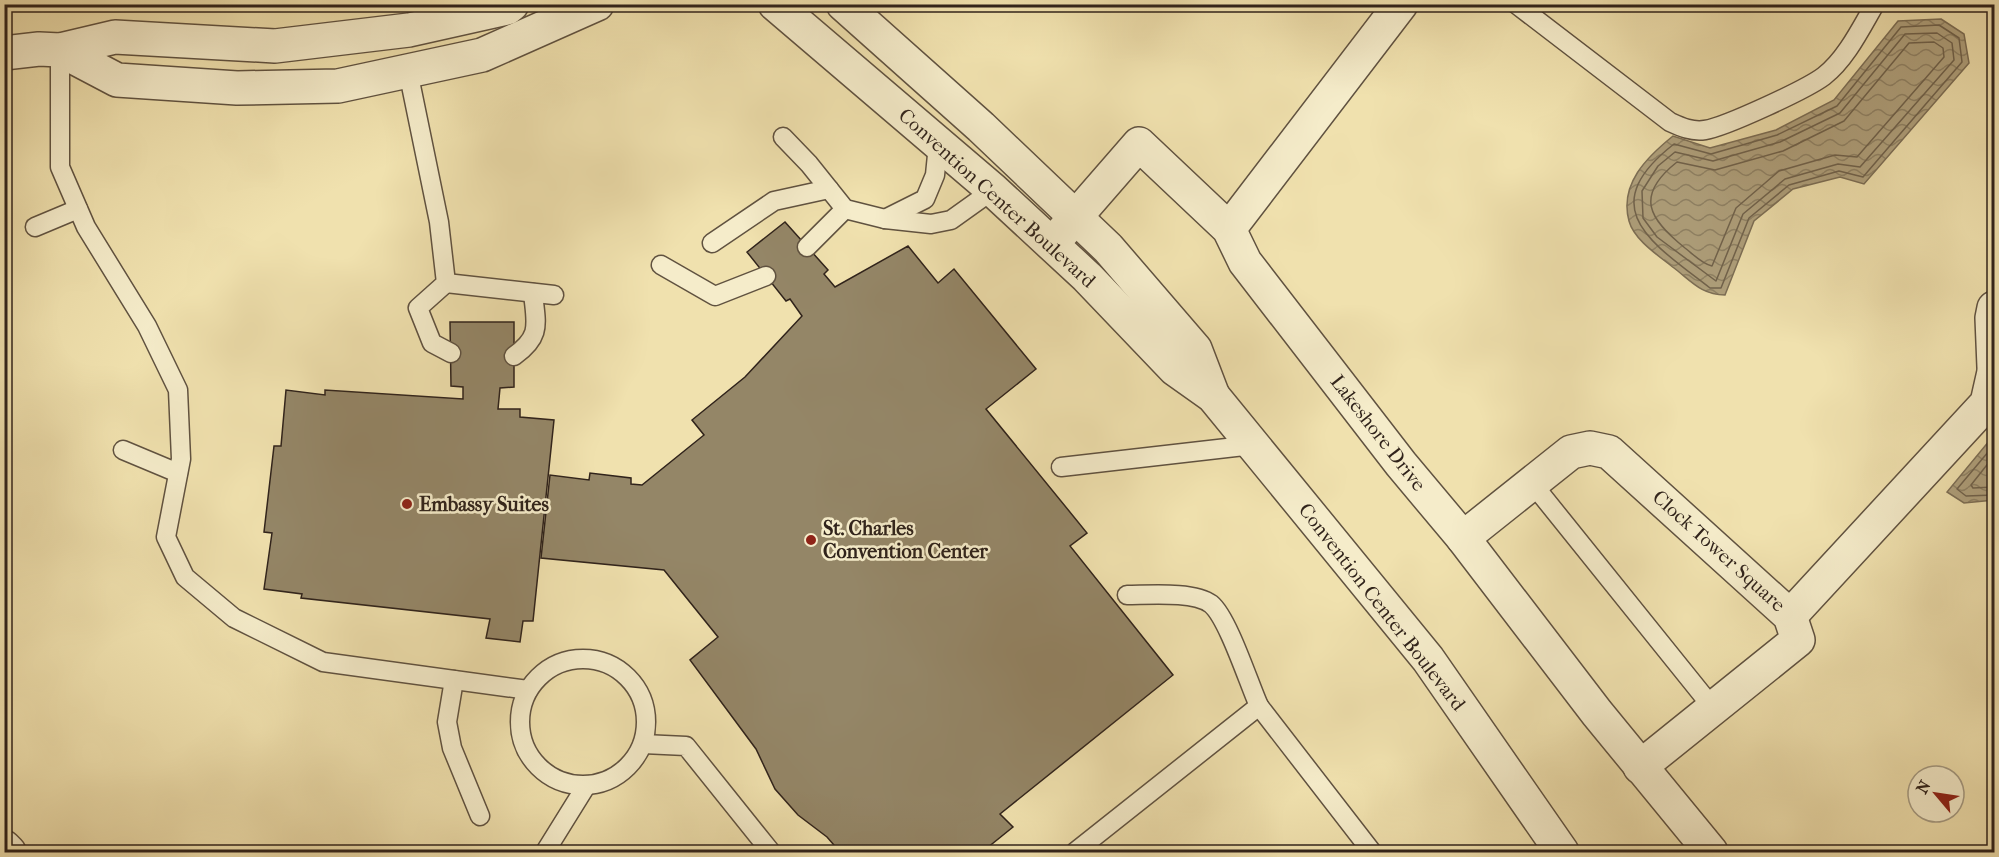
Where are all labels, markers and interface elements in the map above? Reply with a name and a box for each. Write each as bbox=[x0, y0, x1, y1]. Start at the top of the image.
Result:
street label: Convention Center Boulevard bbox=[894, 104, 1101, 293]
street label: Lakeshore Drive bbox=[1325, 370, 1431, 496]
street label: Clock Tower Square bbox=[1648, 485, 1790, 617]
place label: Embassy Suites bbox=[419, 493, 549, 516]
marker: Embassy Suites bbox=[400, 497, 414, 511]
street label: Convention Center Boulevard bbox=[1294, 499, 1471, 716]
place label: St. Charles Convention Center bbox=[823, 517, 988, 563]
marker: St. Charles Convention Center bbox=[804, 533, 818, 547]
north arrow bbox=[1906, 764, 1966, 824]
text: N bbox=[1912, 776, 1935, 797]

